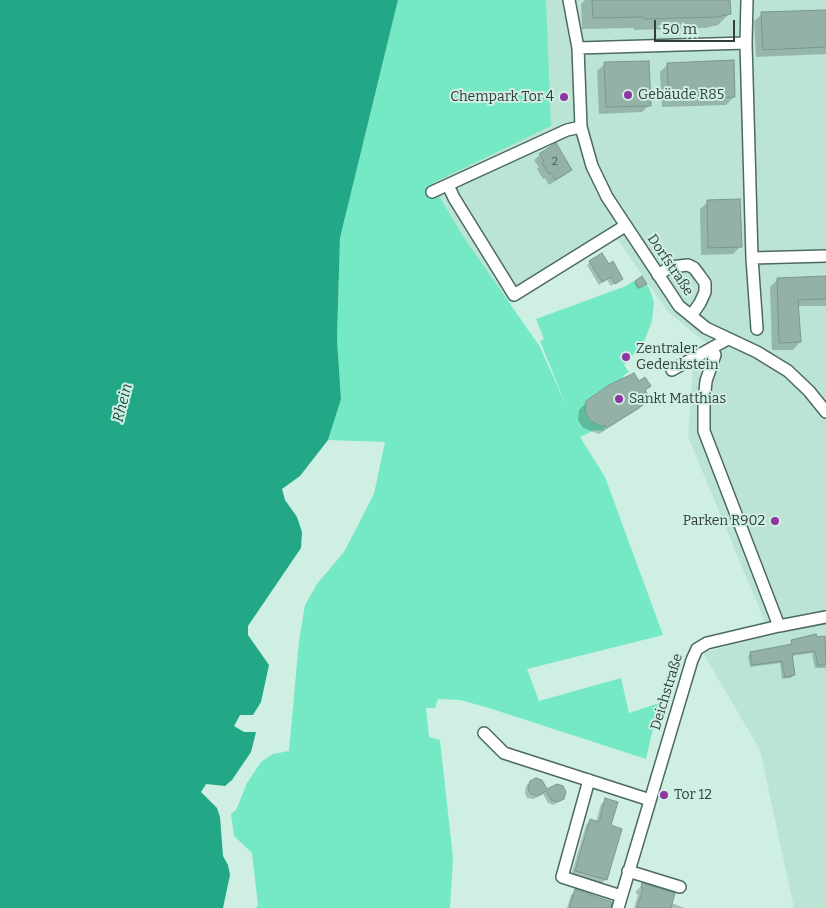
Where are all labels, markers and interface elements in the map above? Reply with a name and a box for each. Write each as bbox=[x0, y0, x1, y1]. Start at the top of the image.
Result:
scale bar bbox=[656, 10, 737, 42]
text: 50 m bbox=[662, 20, 697, 38]
place label: Gebäude R85 bbox=[638, 87, 724, 103]
place label: Chempark Tor 4 bbox=[450, 89, 554, 105]
marker: Gebäude R85 bbox=[622, 89, 634, 101]
marker: Chempark Tor 4 bbox=[558, 91, 570, 103]
house number: 2 bbox=[552, 155, 558, 169]
street label: Dorfstraße bbox=[643, 231, 697, 299]
place label: Zentraler Gedenkstein bbox=[636, 341, 719, 374]
marker: Zentraler Gedenkstein bbox=[620, 351, 632, 363]
water label: Rhein bbox=[110, 382, 136, 424]
place label: Sankt Matthias bbox=[629, 391, 726, 407]
marker: Sankt Matthias bbox=[613, 393, 625, 405]
place label: Parken R902 bbox=[683, 513, 765, 529]
marker: Parken R902 bbox=[769, 515, 781, 527]
street label: Deichstraße bbox=[647, 652, 687, 732]
place label: Tor 12 bbox=[674, 787, 712, 803]
marker: Tor 12 bbox=[658, 789, 670, 801]

